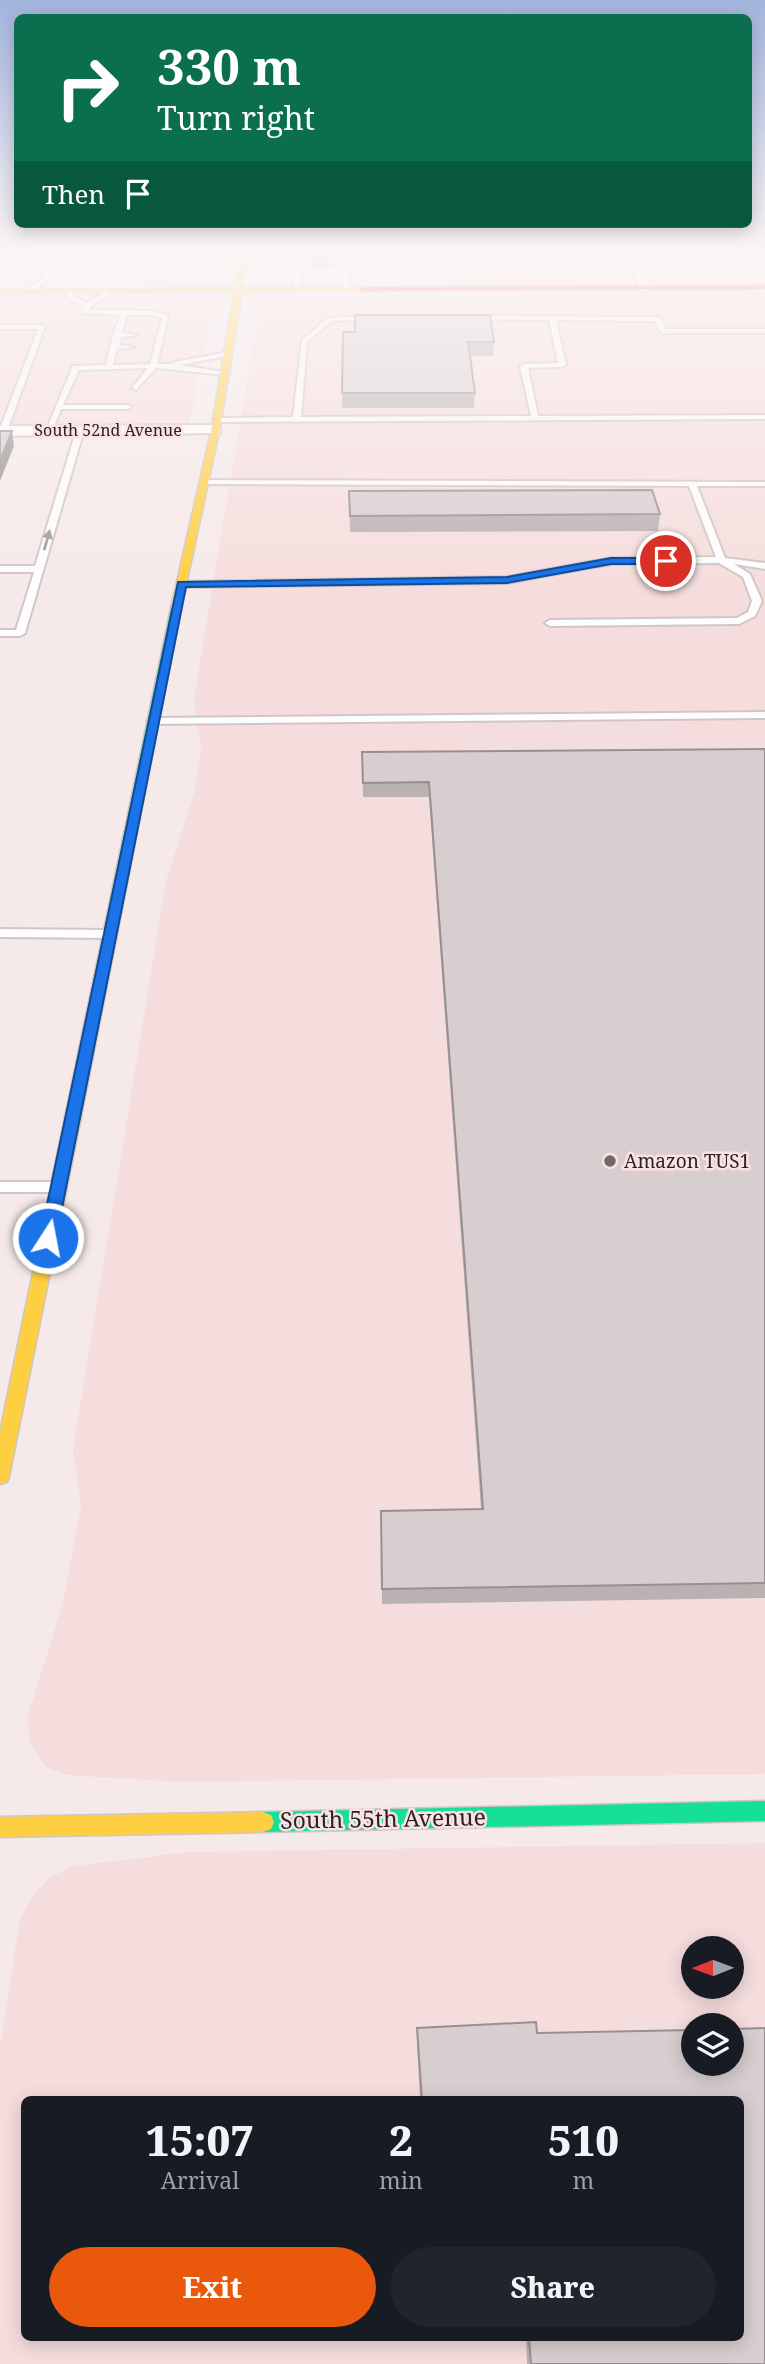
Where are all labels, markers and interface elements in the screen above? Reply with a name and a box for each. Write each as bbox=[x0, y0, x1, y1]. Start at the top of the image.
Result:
text: 330 m bbox=[157, 33, 301, 99]
icon: right bbox=[42, 42, 133, 133]
text: Turn right bbox=[157, 96, 315, 139]
icon: arrive bbox=[119, 175, 157, 213]
text: Then bbox=[42, 176, 105, 212]
street label: South 52nd Avenue bbox=[34, 419, 182, 441]
one-way arrow bbox=[43, 529, 53, 550]
pin bbox=[636, 531, 696, 591]
icon: arrive bbox=[647, 542, 685, 580]
place label: Amazon TUS1 bbox=[624, 1148, 750, 1174]
marker: Amazon TUS1 bbox=[602, 1153, 618, 1169]
position arrow bbox=[11, 1201, 85, 1275]
street label: South 55th Avenue bbox=[280, 1800, 486, 1836]
north arrow bbox=[681, 1936, 744, 1998]
map controls bbox=[681, 1936, 744, 2076]
button: layers bbox=[681, 2013, 744, 2076]
text: 15:07 bbox=[146, 2111, 254, 2168]
text: 2 bbox=[389, 2111, 413, 2168]
text: 510 bbox=[548, 2111, 619, 2168]
text: Arrival bbox=[161, 2164, 239, 2196]
text: min bbox=[379, 2164, 423, 2196]
text: m bbox=[573, 2164, 594, 2196]
button: Exit bbox=[49, 2247, 376, 2327]
button: Share bbox=[390, 2247, 716, 2327]

